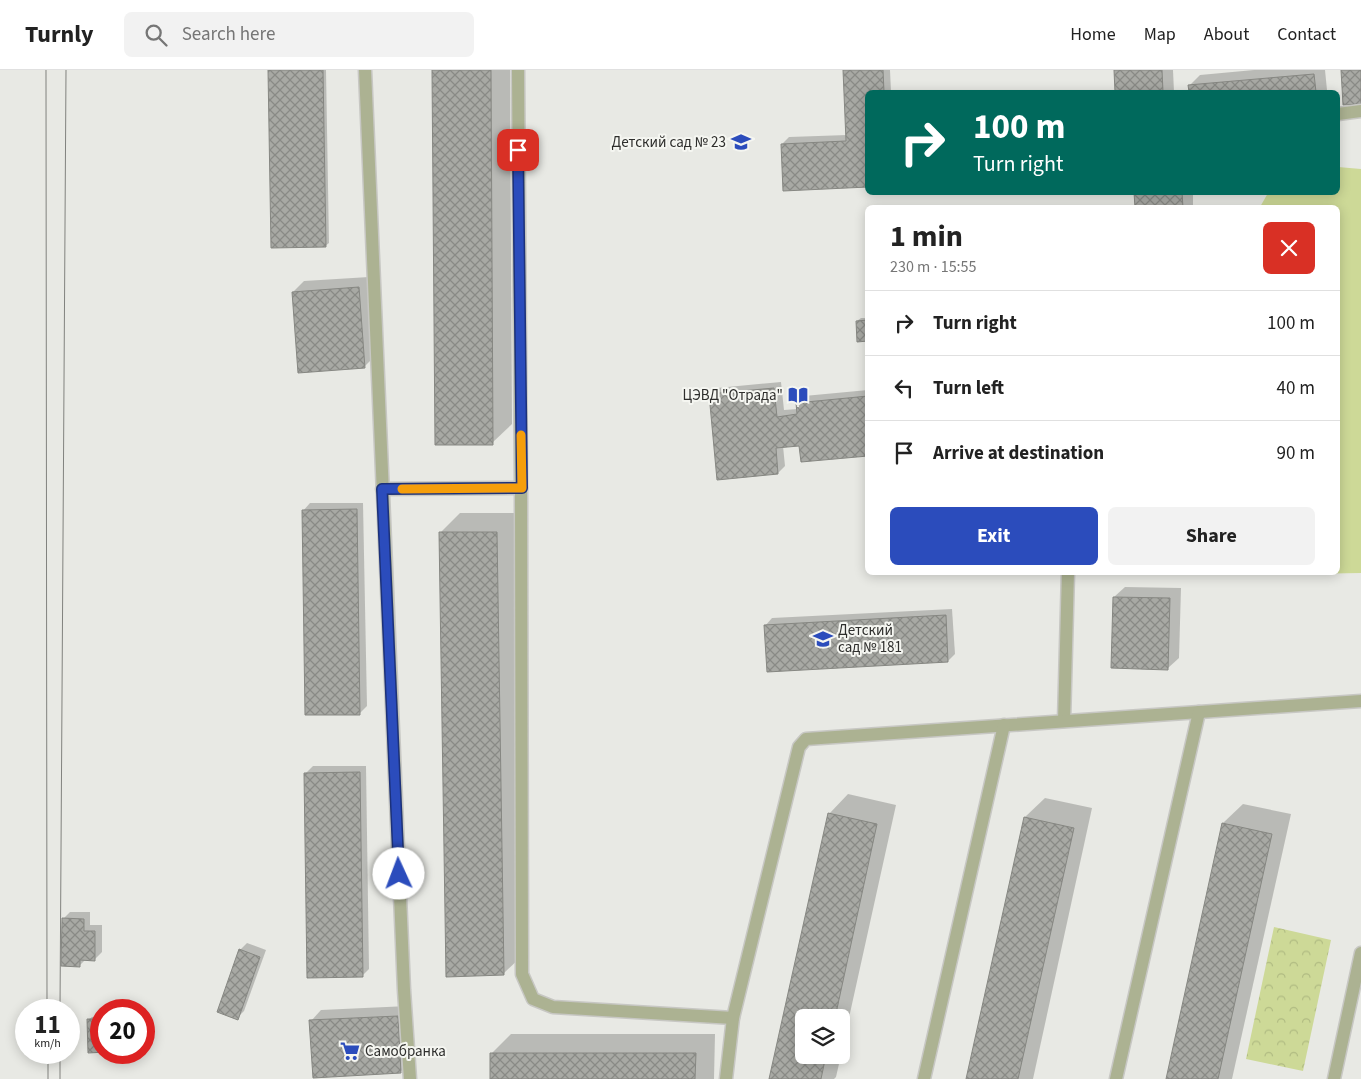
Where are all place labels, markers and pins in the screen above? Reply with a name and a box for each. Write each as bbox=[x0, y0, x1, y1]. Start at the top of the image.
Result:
pin bbox=[497, 129, 539, 171]
school or university icon: Детский сад № 23 bbox=[730, 131, 752, 153]
place label: Детский сад № 23 bbox=[612, 132, 726, 153]
library icon: ЦЭВД "Отрада" bbox=[787, 384, 809, 406]
place label: ЦЭВД "Отрада" bbox=[683, 385, 783, 406]
place label: Детский сад № 181 bbox=[838, 620, 902, 658]
school or university icon: Детский сад № 181 bbox=[812, 628, 834, 650]
supermarket icon: Самобранка bbox=[339, 1040, 361, 1062]
place label: Самобранка bbox=[365, 1041, 446, 1062]

